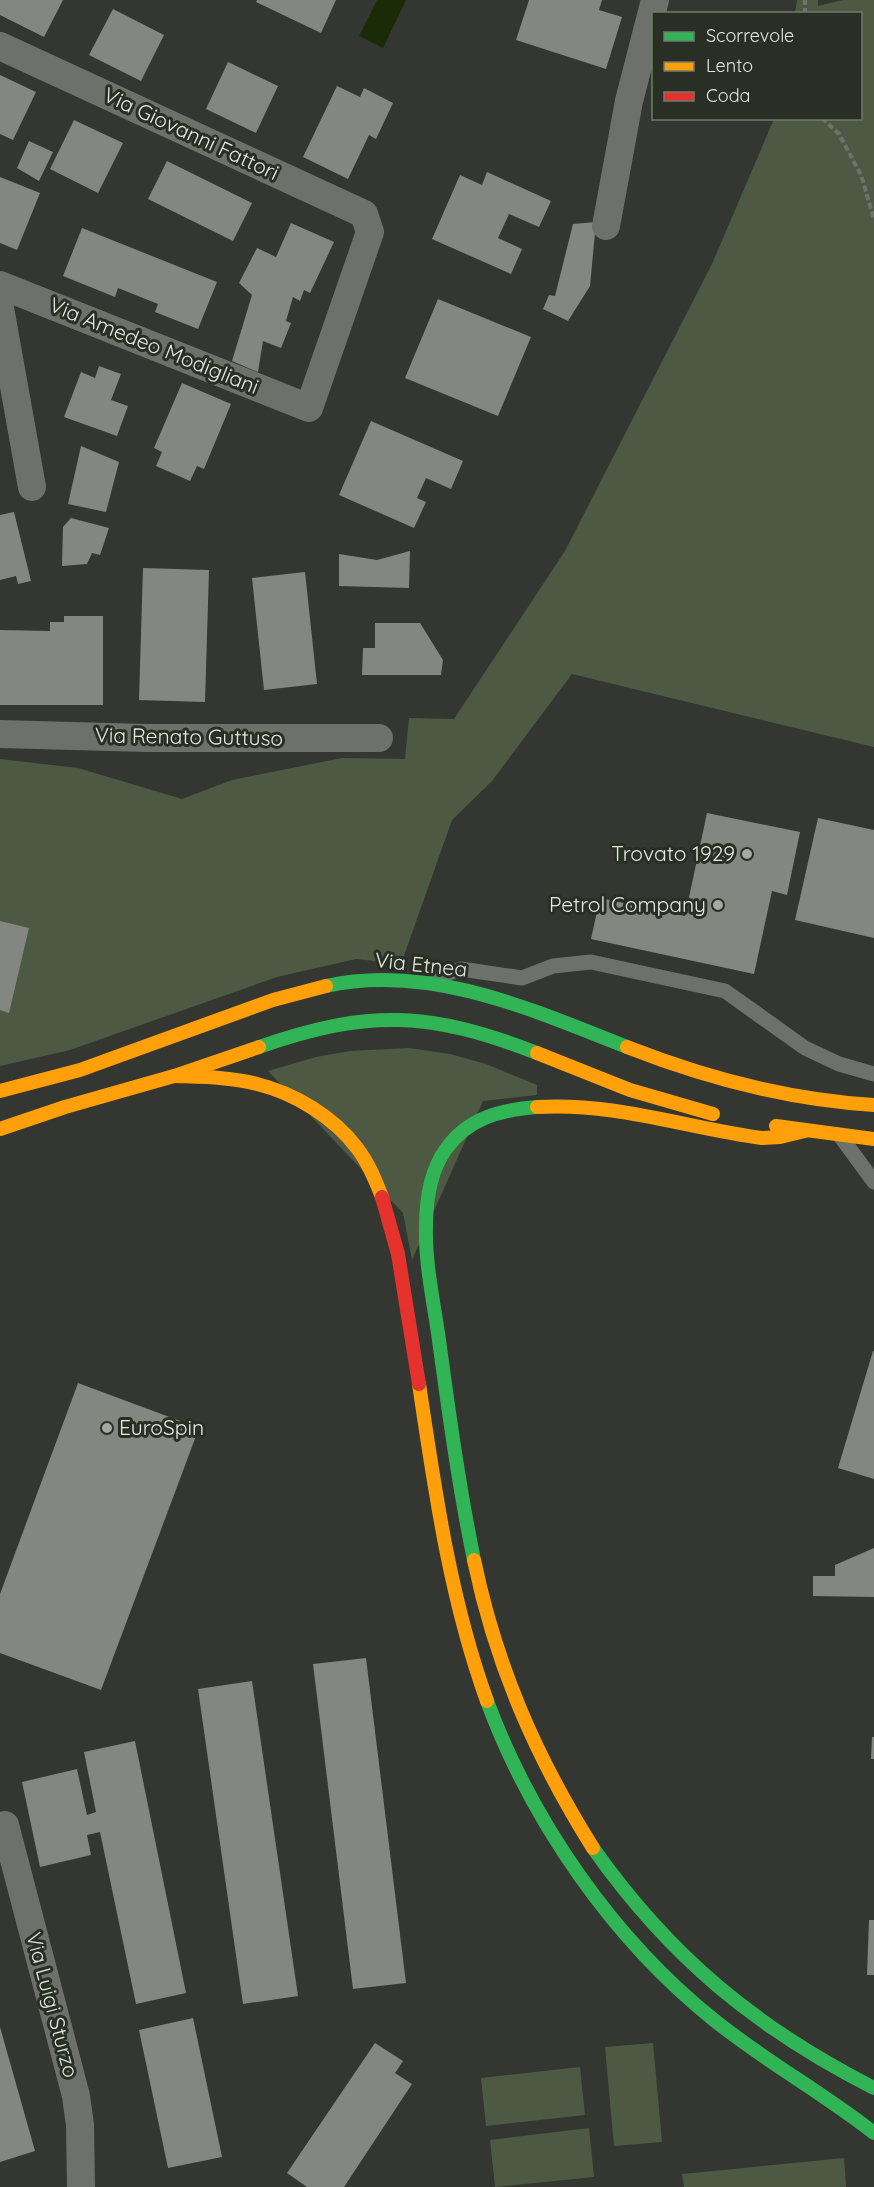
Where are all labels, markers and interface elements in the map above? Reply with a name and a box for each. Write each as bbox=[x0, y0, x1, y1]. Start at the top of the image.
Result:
legend bbox=[652, 12, 862, 120]
text: Scorrevole bbox=[706, 24, 794, 47]
text: Lento bbox=[706, 54, 753, 77]
street label: Via Giovanni Fattori bbox=[100, 81, 283, 185]
text: Coda bbox=[706, 84, 750, 107]
street label: Via Amedeo Modigliani bbox=[46, 291, 263, 399]
street label: Via Renato Guttuso bbox=[95, 721, 283, 751]
place label: Trovato 1929 bbox=[611, 840, 735, 866]
marker: Trovato 1929 bbox=[740, 847, 754, 861]
place label: Petrol Company bbox=[549, 891, 706, 917]
marker: Petrol Company bbox=[711, 898, 725, 912]
street label: Via Etnea bbox=[374, 946, 469, 982]
place label: EuroSpin bbox=[119, 1414, 204, 1440]
marker: EuroSpin bbox=[100, 1421, 114, 1435]
street label: Via Luigi Sturzo bbox=[21, 1929, 85, 2080]

